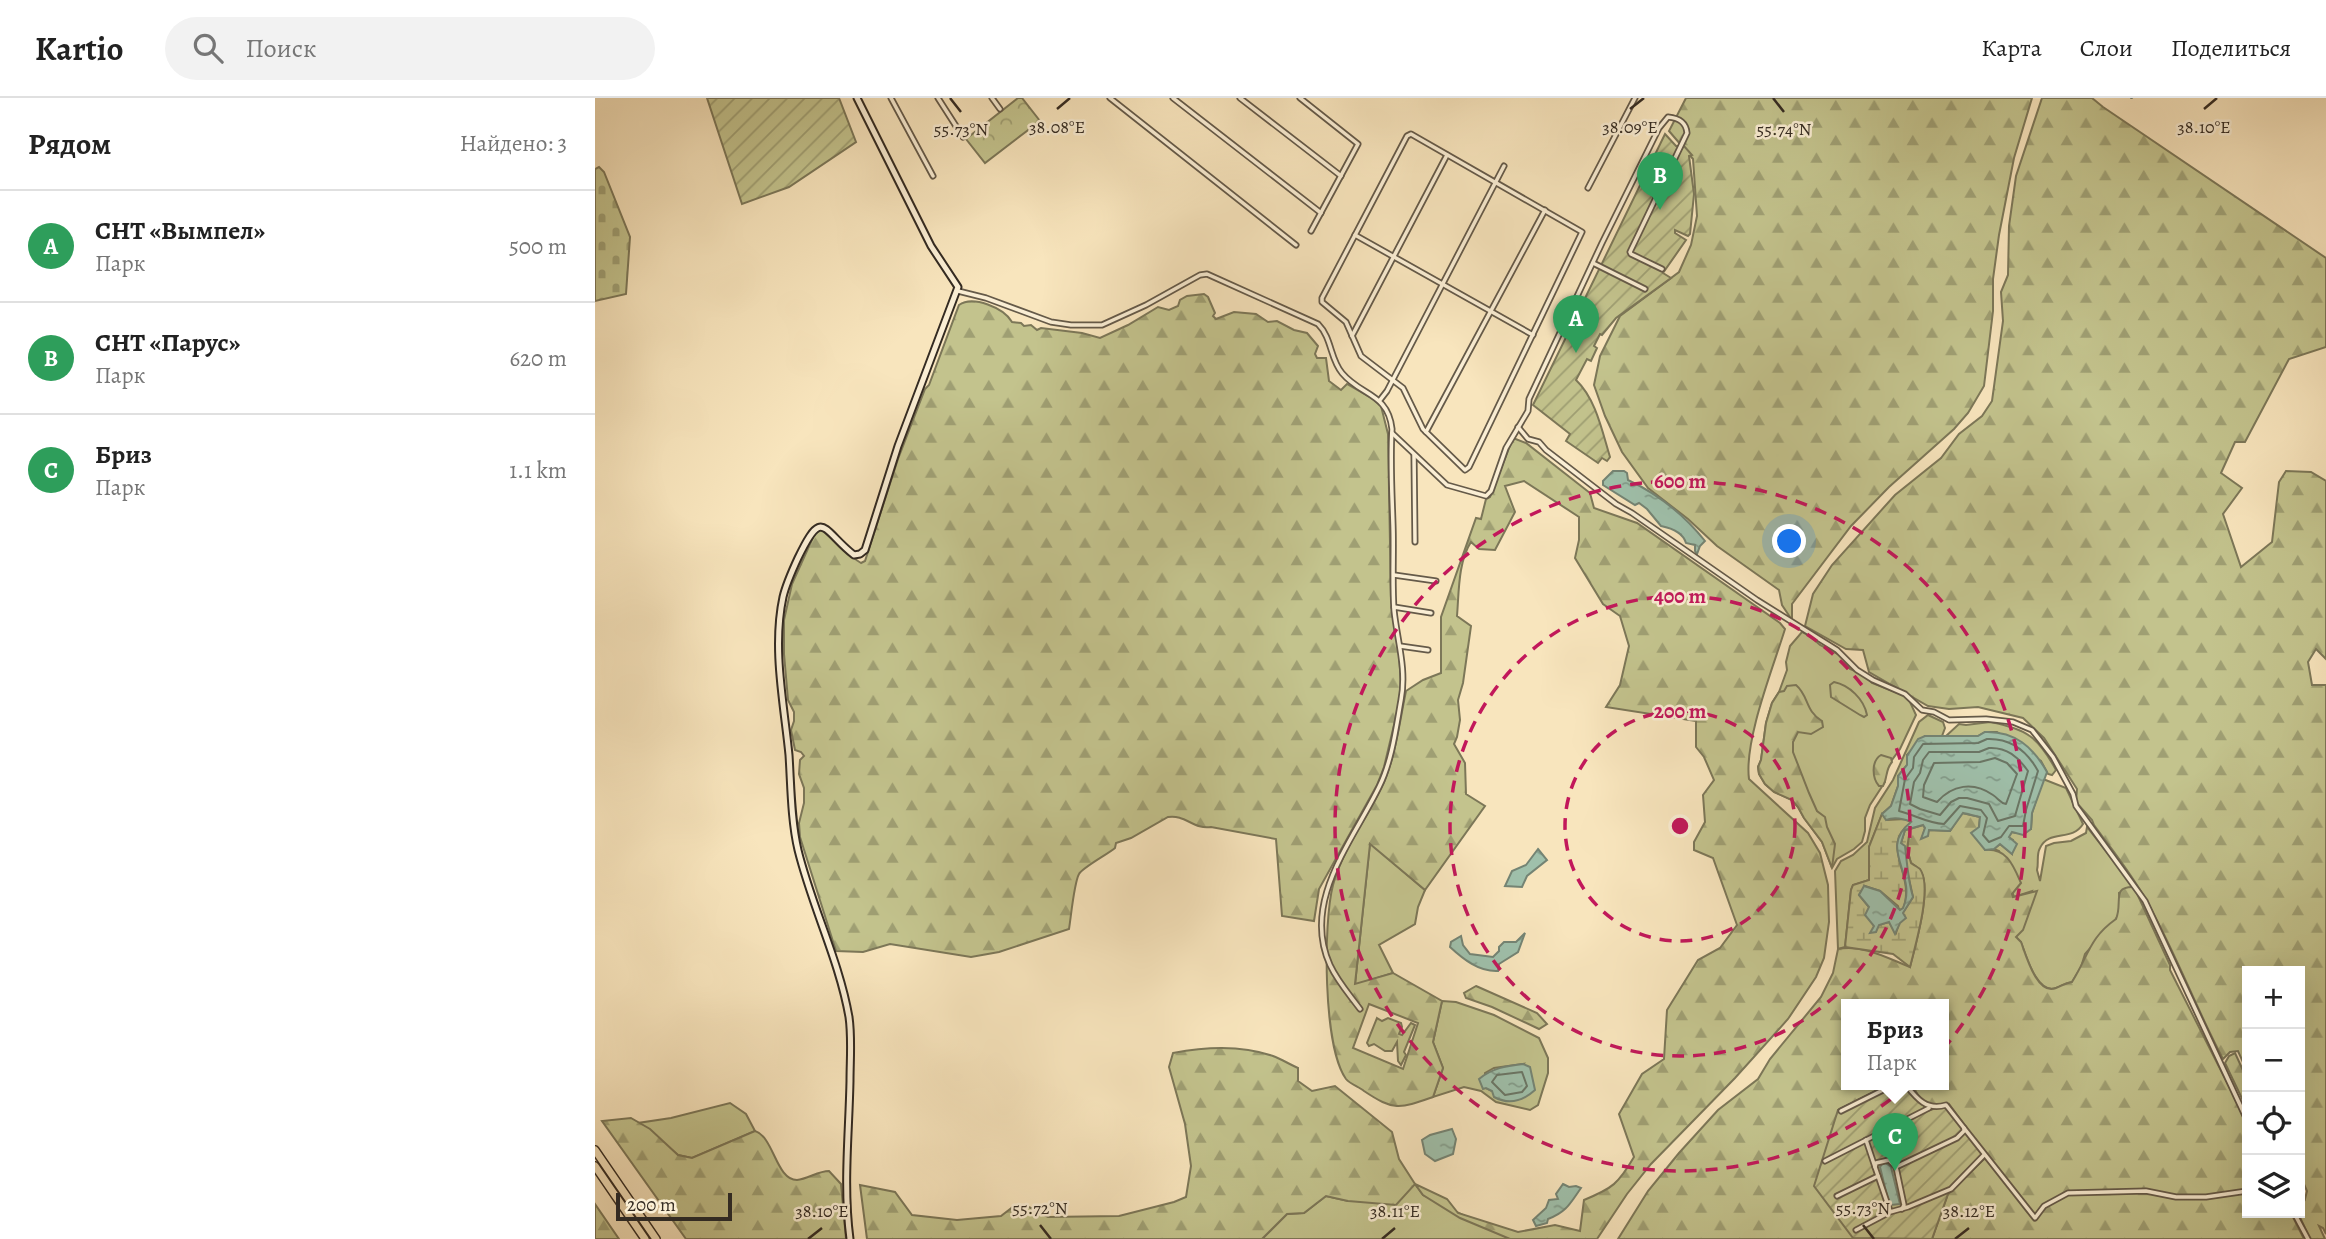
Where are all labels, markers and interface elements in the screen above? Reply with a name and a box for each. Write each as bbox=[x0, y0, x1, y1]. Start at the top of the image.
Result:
search box bbox=[165, 17, 655, 80]
text: Kartio bbox=[35, 26, 123, 71]
icon: search bbox=[189, 29, 227, 67]
text: Поиск bbox=[245, 31, 317, 66]
text: Карта bbox=[1981, 32, 2042, 64]
text: Слои bbox=[2080, 32, 2133, 64]
text: Поделиться bbox=[2171, 32, 2291, 64]
text: 38.08°E bbox=[1029, 115, 1085, 139]
text: 38.09°E bbox=[1602, 115, 1658, 139]
text: 38.10°E bbox=[2177, 115, 2231, 139]
text: 55.73°N bbox=[934, 117, 988, 141]
text: 55.74°N bbox=[1756, 117, 1812, 141]
text: Рядом bbox=[28, 124, 111, 164]
text: Найдено: 3 bbox=[460, 128, 567, 159]
pin: B bbox=[1637, 152, 1683, 210]
text: СНТ «Вымпел» bbox=[95, 213, 265, 248]
text: A bbox=[44, 231, 58, 262]
text: 500 m bbox=[509, 231, 567, 262]
text: Парк bbox=[95, 248, 146, 279]
pin: A bbox=[1553, 295, 1599, 353]
text: СНТ «Парус» bbox=[95, 325, 240, 360]
text: B bbox=[44, 343, 58, 374]
text: 620 m bbox=[509, 343, 567, 374]
text: Парк bbox=[95, 360, 146, 391]
text: Бриз bbox=[95, 437, 152, 472]
text: C bbox=[44, 455, 58, 486]
text: 1.1 km bbox=[509, 455, 567, 486]
text: 600 m bbox=[1654, 467, 1706, 495]
text: Парк bbox=[95, 472, 146, 503]
your location bbox=[1772, 524, 1806, 558]
text: 400 m bbox=[1654, 582, 1707, 610]
text: 200 m bbox=[1654, 697, 1707, 725]
centre of rings bbox=[1668, 814, 1692, 838]
map controls bbox=[2242, 966, 2305, 1218]
button: + bbox=[2242, 966, 2305, 1029]
popup bbox=[1841, 999, 1949, 1090]
text: Бриз bbox=[1867, 1012, 1923, 1047]
button: − bbox=[2242, 1029, 2305, 1092]
text: Парк bbox=[1867, 1047, 1917, 1078]
button: locate bbox=[2242, 1092, 2305, 1155]
pin: C bbox=[1872, 1113, 1918, 1171]
button: layers bbox=[2242, 1155, 2305, 1218]
scale bar bbox=[616, 1190, 731, 1222]
text: 200 m bbox=[627, 1192, 676, 1218]
text: 55.72°N bbox=[1012, 1196, 1068, 1220]
text: 55.73°N bbox=[1836, 1196, 1890, 1220]
text: 38.10°E bbox=[795, 1199, 849, 1223]
text: 38.11°E bbox=[1370, 1199, 1420, 1223]
text: 38.12°E bbox=[1943, 1199, 1995, 1223]

